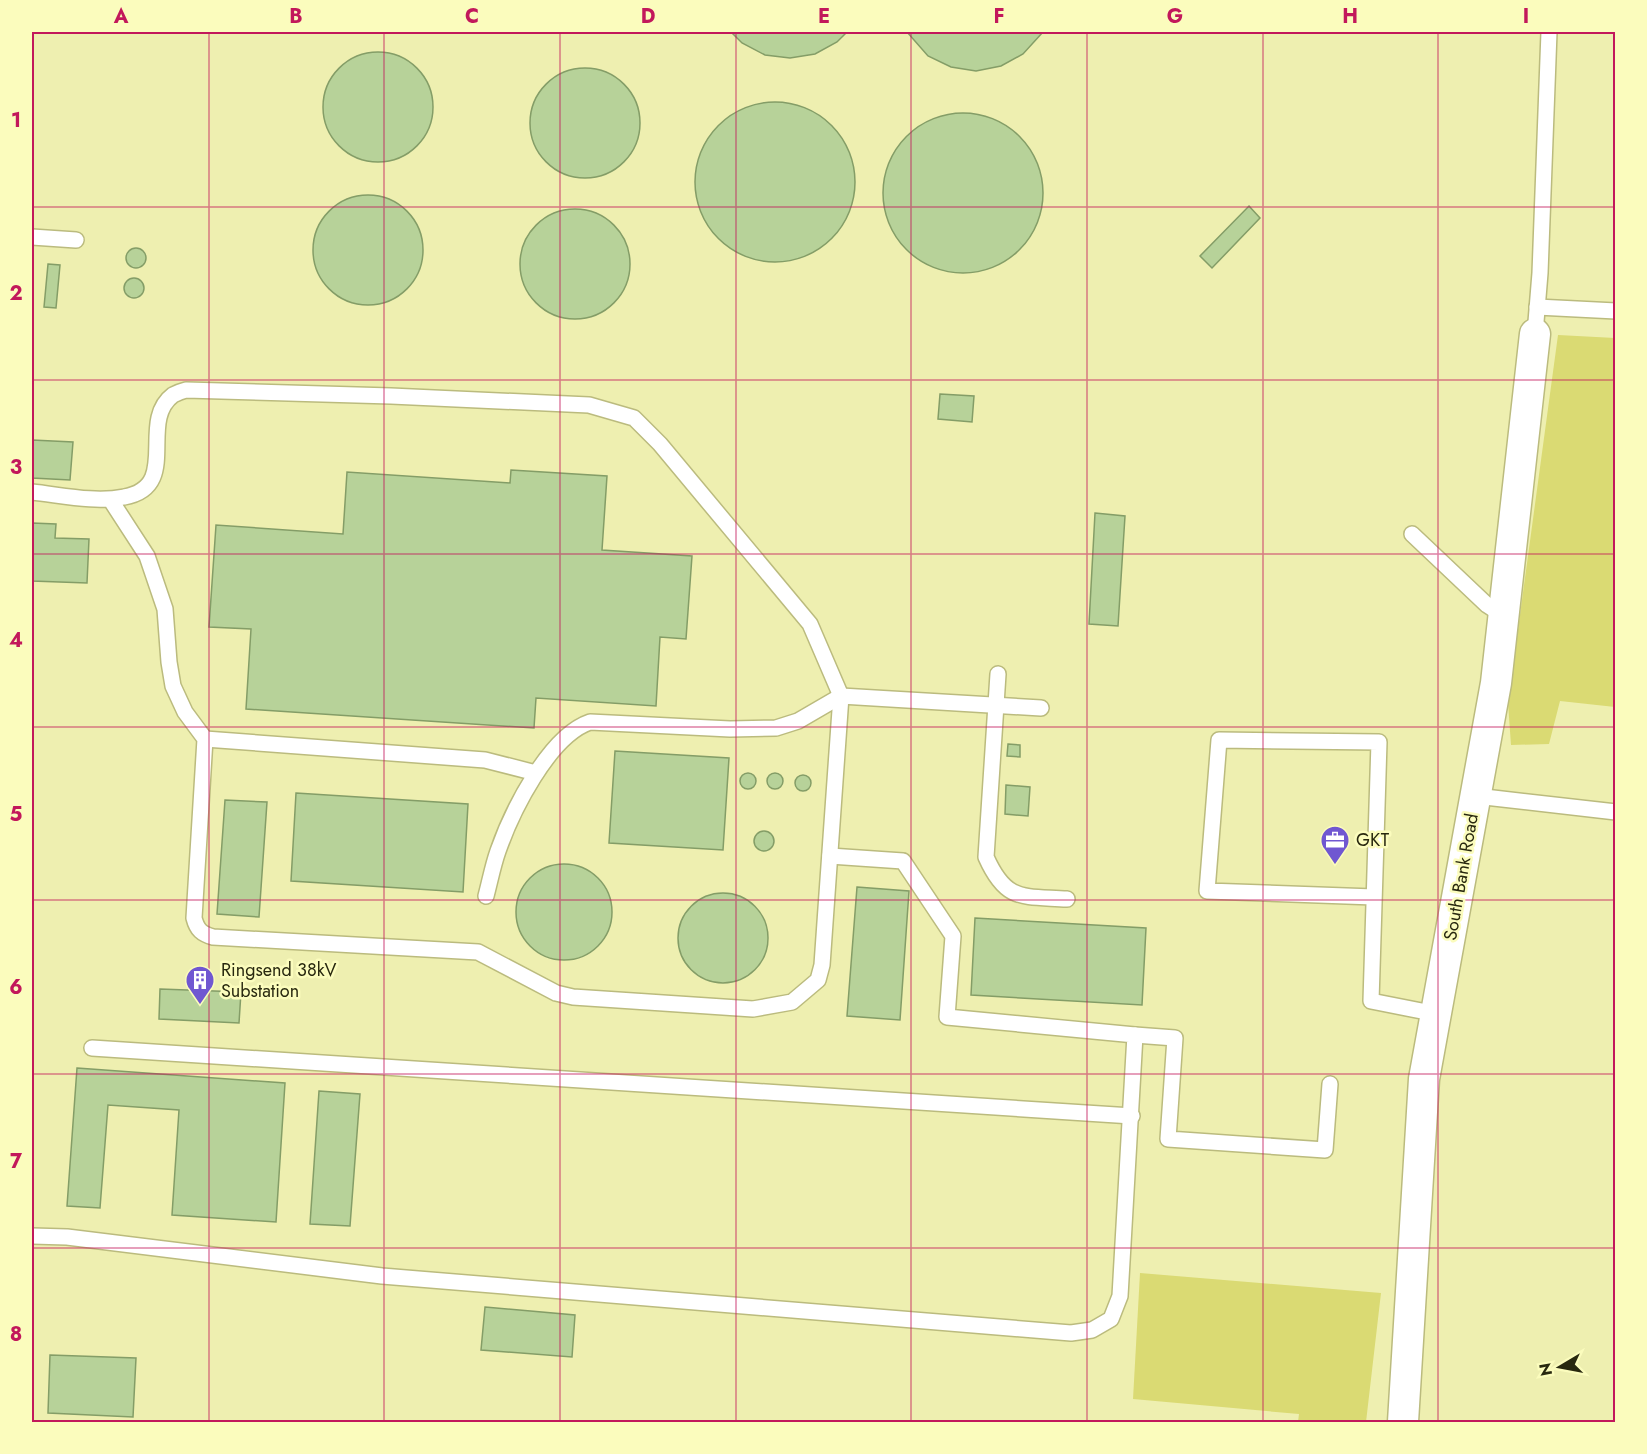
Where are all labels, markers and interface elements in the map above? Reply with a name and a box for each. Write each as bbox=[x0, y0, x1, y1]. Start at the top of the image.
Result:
text: A bbox=[113, 2, 129, 31]
text: B bbox=[289, 2, 303, 31]
text: C bbox=[465, 2, 479, 31]
text: D bbox=[641, 2, 655, 31]
text: E bbox=[818, 2, 830, 31]
text: F bbox=[993, 2, 1005, 31]
text: G bbox=[1167, 2, 1183, 31]
text: H bbox=[1342, 2, 1358, 31]
text: I bbox=[1523, 2, 1529, 31]
text: 1 bbox=[11, 106, 21, 135]
text: 2 bbox=[9, 279, 23, 308]
text: 3 bbox=[10, 453, 22, 482]
text: 4 bbox=[9, 626, 23, 655]
text: 5 bbox=[10, 800, 23, 829]
street label: South Bank Road bbox=[1437, 811, 1485, 943]
office icon: GKT bbox=[1319, 824, 1351, 866]
place label: GKT bbox=[1356, 827, 1390, 853]
place label: Ringsend 38kV Substation bbox=[221, 957, 336, 1004]
building icon: Ringsend 38kV Substation bbox=[184, 964, 216, 1006]
text: 6 bbox=[9, 973, 23, 1002]
text: 7 bbox=[10, 1147, 23, 1176]
text: 8 bbox=[10, 1320, 22, 1349]
north arrow bbox=[1530, 1337, 1590, 1397]
text: N bbox=[1533, 1361, 1558, 1378]

